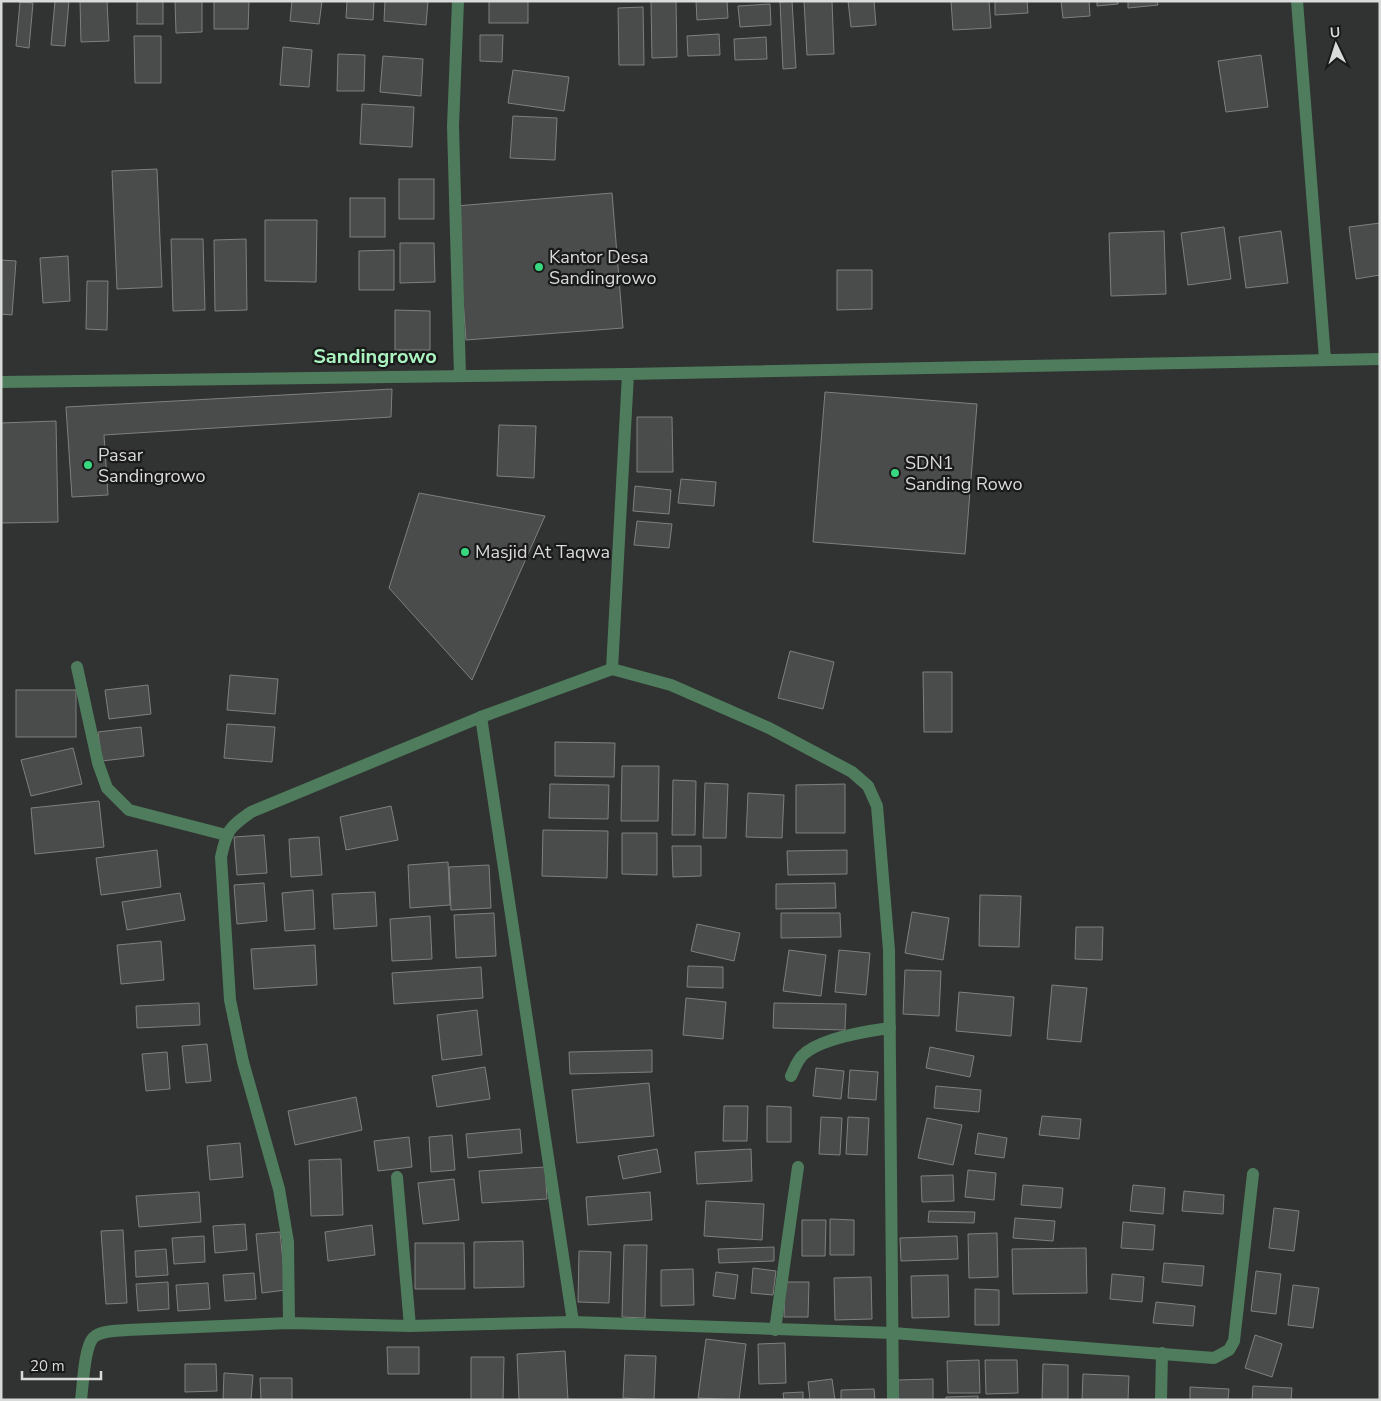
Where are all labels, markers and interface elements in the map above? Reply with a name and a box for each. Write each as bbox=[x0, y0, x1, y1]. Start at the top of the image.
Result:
north arrow bbox=[1311, 20, 1361, 70]
text: U bbox=[1329, 23, 1341, 42]
place label: Kantor Desa Sandingrowo bbox=[549, 245, 657, 290]
marker: Kantor Desa Sandingrowo bbox=[533, 261, 545, 273]
district label: Sandingrowo bbox=[313, 343, 437, 370]
place label: Pasar Sandingrowo bbox=[98, 443, 206, 488]
place label: SDN1 Sanding Rowo bbox=[905, 451, 1023, 496]
marker: Pasar Sandingrowo bbox=[82, 459, 94, 471]
marker: SDN1 Sanding Rowo bbox=[889, 467, 901, 479]
place label: Masjid At Taqwa bbox=[475, 540, 610, 564]
marker: Masjid At Taqwa bbox=[459, 546, 471, 558]
scale bar bbox=[22, 1348, 101, 1380]
text: 20 m bbox=[30, 1356, 65, 1376]

